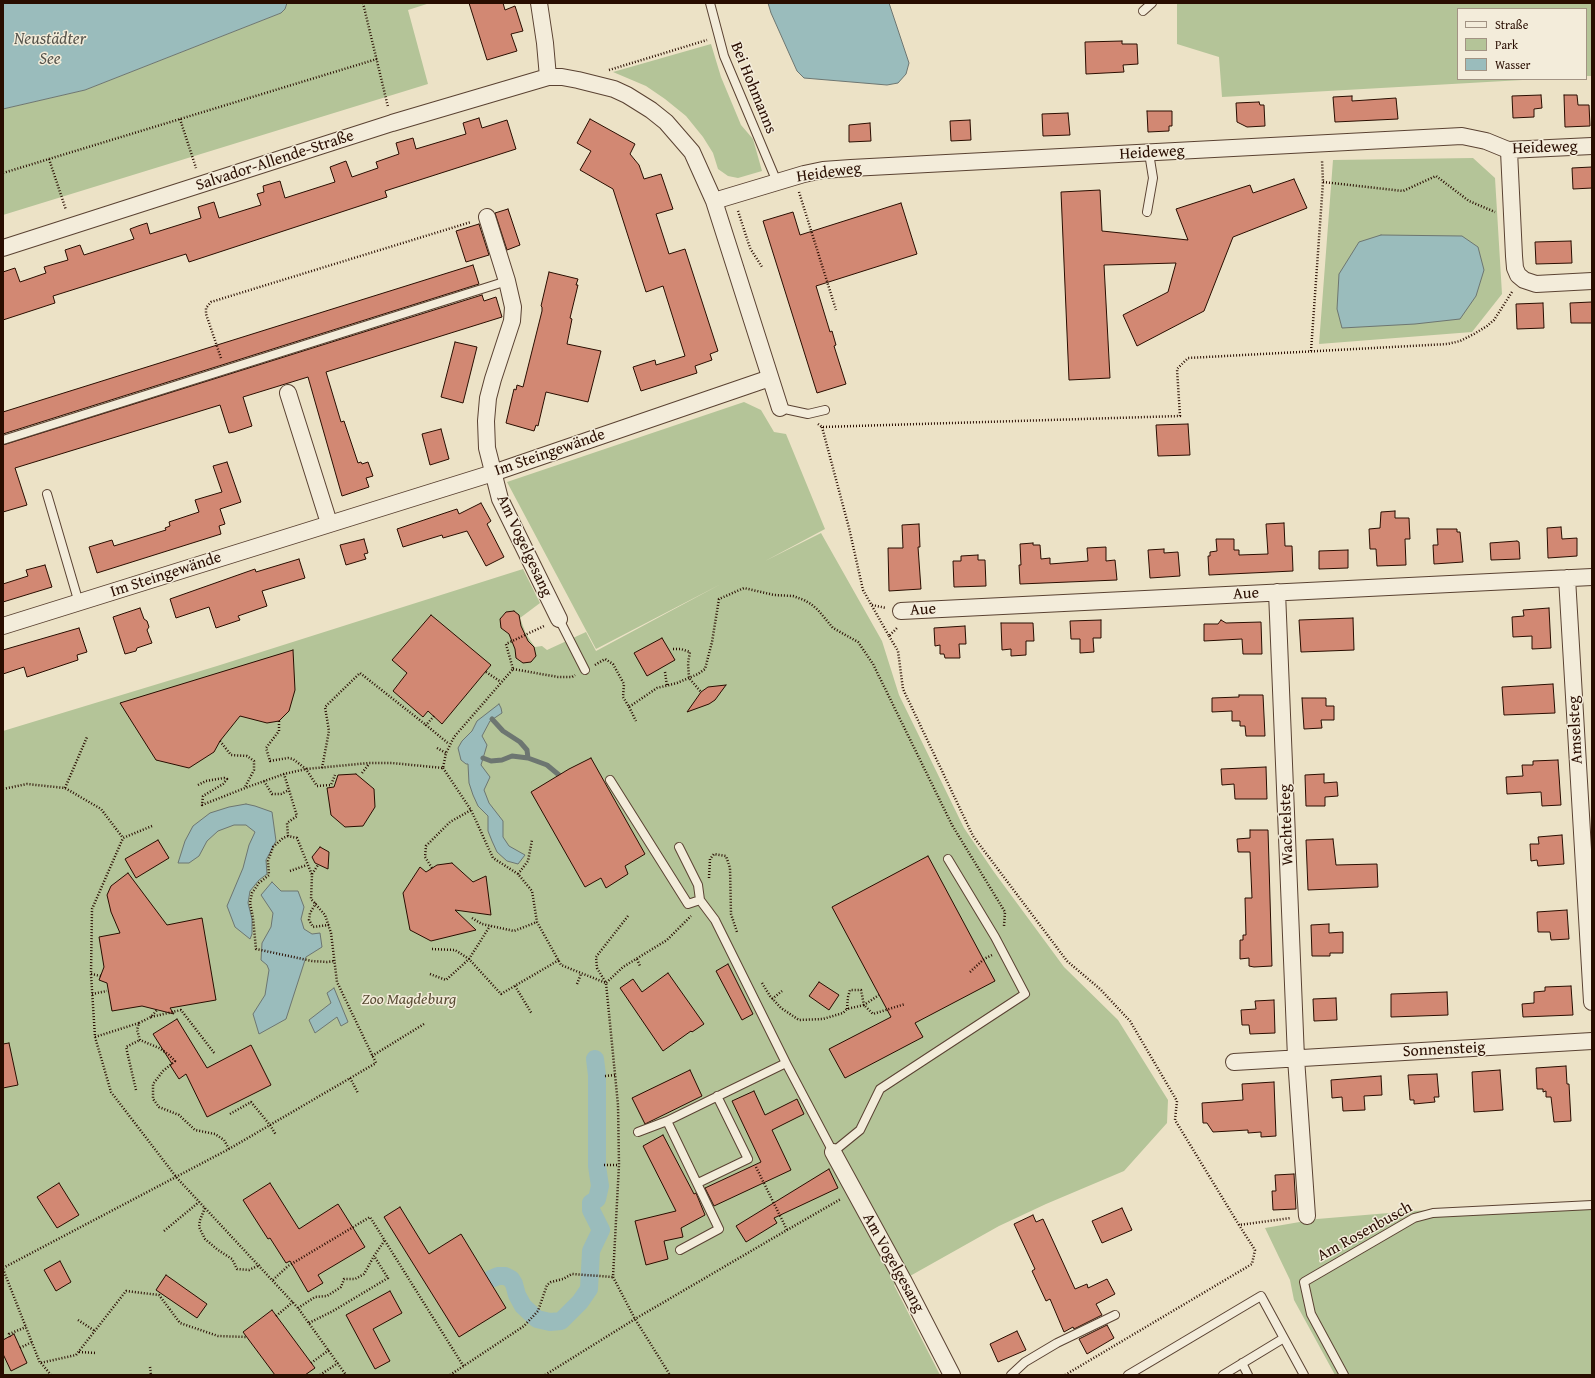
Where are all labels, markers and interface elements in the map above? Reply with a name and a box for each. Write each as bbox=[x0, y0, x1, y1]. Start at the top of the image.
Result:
legend bbox=[1457, 8, 1587, 80]
text: Straße bbox=[1495, 16, 1528, 33]
water label: Neustädter See bbox=[14, 30, 86, 70]
text: Park bbox=[1495, 36, 1518, 53]
street label: Bei Hohmanns bbox=[726, 39, 780, 137]
text: Wasser bbox=[1495, 56, 1531, 73]
street label: Salvador-Allende-Straße bbox=[194, 126, 356, 196]
street label: Heideweg bbox=[1512, 137, 1578, 159]
street label: Heideweg bbox=[1119, 142, 1185, 164]
street label: Heideweg bbox=[795, 159, 863, 187]
street label: Im Steingewände bbox=[492, 425, 608, 481]
street label: Am Vogelgesang bbox=[492, 492, 556, 600]
street label: Im Steingewände bbox=[108, 548, 224, 602]
street label: Aue bbox=[1233, 584, 1259, 604]
street label: Aue bbox=[910, 600, 936, 620]
street label: Amselsteg bbox=[1565, 695, 1587, 765]
street label: Wachtelsteg bbox=[1276, 784, 1298, 866]
park label: Zoo Magdeburg bbox=[362, 990, 456, 1010]
street label: Sonnensteig bbox=[1402, 1038, 1486, 1062]
street label: Am Rosenbusch bbox=[1314, 1198, 1416, 1266]
street label: Am Vogelgesang bbox=[858, 1210, 928, 1316]

